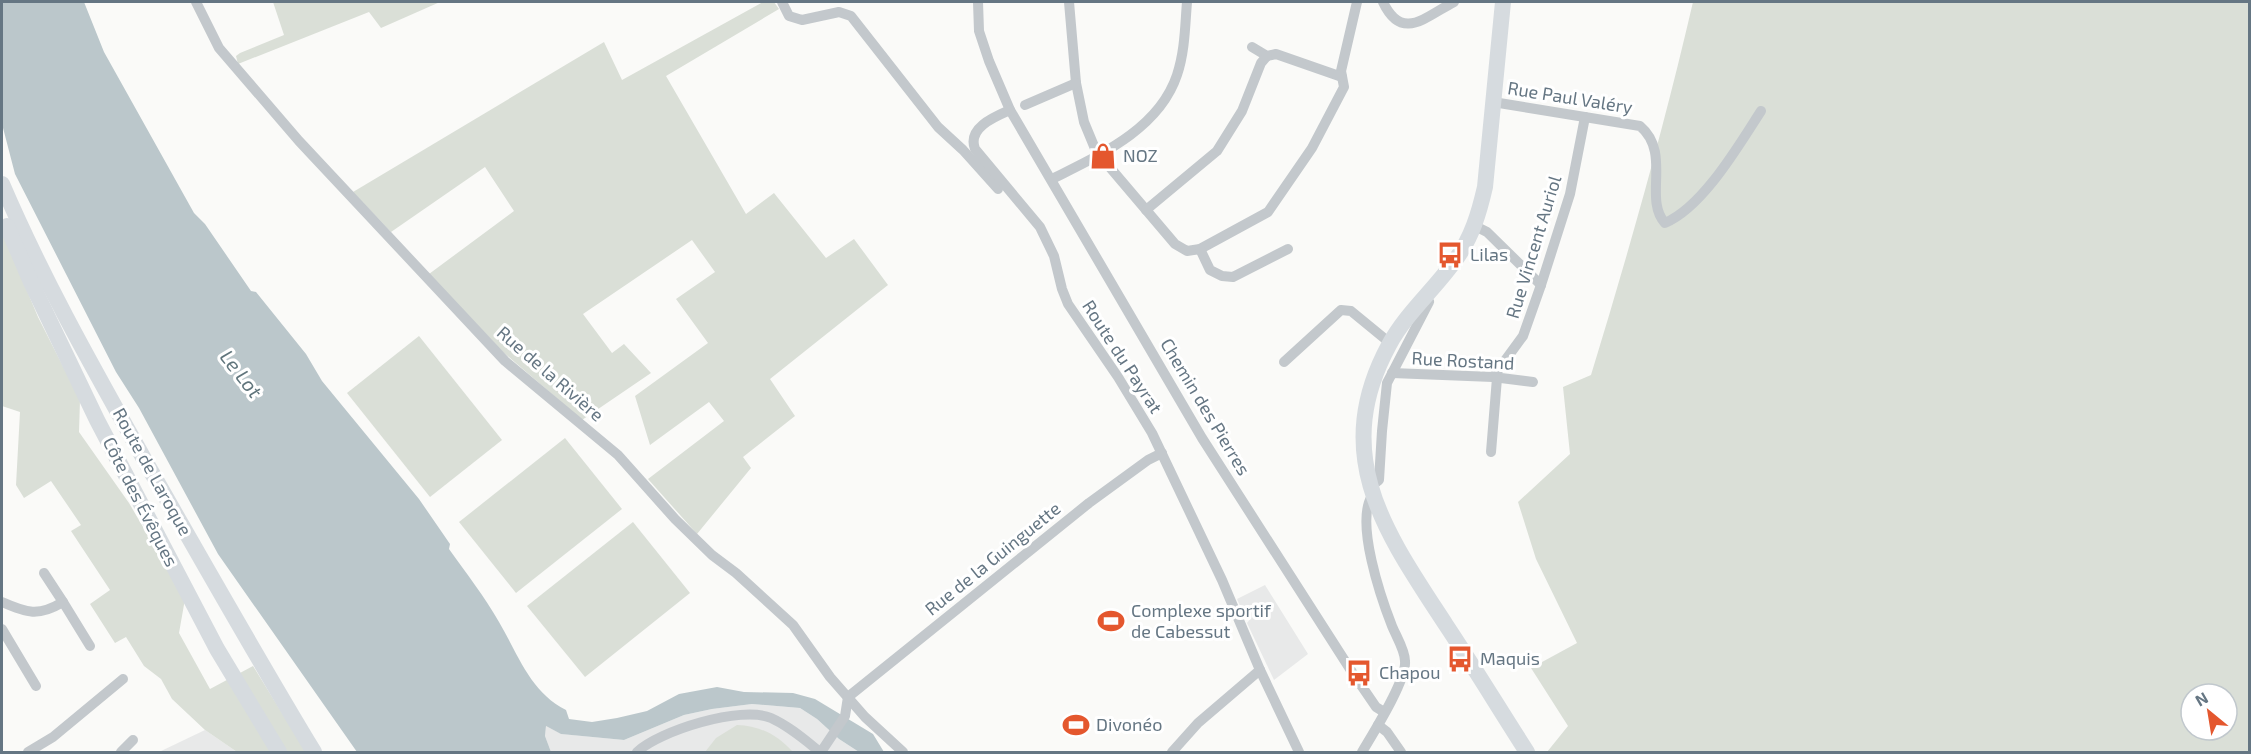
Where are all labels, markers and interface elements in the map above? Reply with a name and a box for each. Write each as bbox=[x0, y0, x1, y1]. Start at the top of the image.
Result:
street label: Rue Paul Valéry bbox=[1506, 76, 1635, 118]
shop icon: NOZ bbox=[1088, 141, 1118, 171]
place label: NOZ bbox=[1123, 144, 1158, 166]
street label: Rue Vincent Auriol bbox=[1501, 172, 1565, 321]
bus stop icon: Lilas bbox=[1435, 240, 1465, 270]
place label: Lilas bbox=[1470, 243, 1508, 265]
street label: Route du Payrat bbox=[1078, 296, 1168, 417]
street label: Rue de la Rivière bbox=[493, 321, 609, 426]
street label: Chemin des Pierres bbox=[1156, 334, 1255, 479]
water label: Le Lot bbox=[216, 345, 268, 402]
street label: Rue Rostand bbox=[1411, 346, 1515, 374]
street label: Route de Laroque bbox=[109, 404, 197, 539]
street label: Côte des Évêques bbox=[99, 433, 183, 570]
street label: Rue de la Guinguette bbox=[920, 497, 1065, 620]
place label: Complexe sportif de Cabessut bbox=[1131, 599, 1272, 642]
sports icon: Complexe sportif de Cabessut bbox=[1096, 606, 1126, 636]
bus stop icon: Maquis bbox=[1445, 644, 1475, 674]
place label: Maquis bbox=[1480, 647, 1540, 669]
bus stop icon: Chapou bbox=[1344, 658, 1374, 688]
place label: Chapou bbox=[1379, 661, 1441, 683]
north arrow bbox=[2179, 682, 2239, 742]
text: N bbox=[2191, 687, 2211, 710]
sports icon: Divonéo bbox=[1061, 710, 1091, 740]
place label: Divonéo bbox=[1096, 713, 1162, 735]

